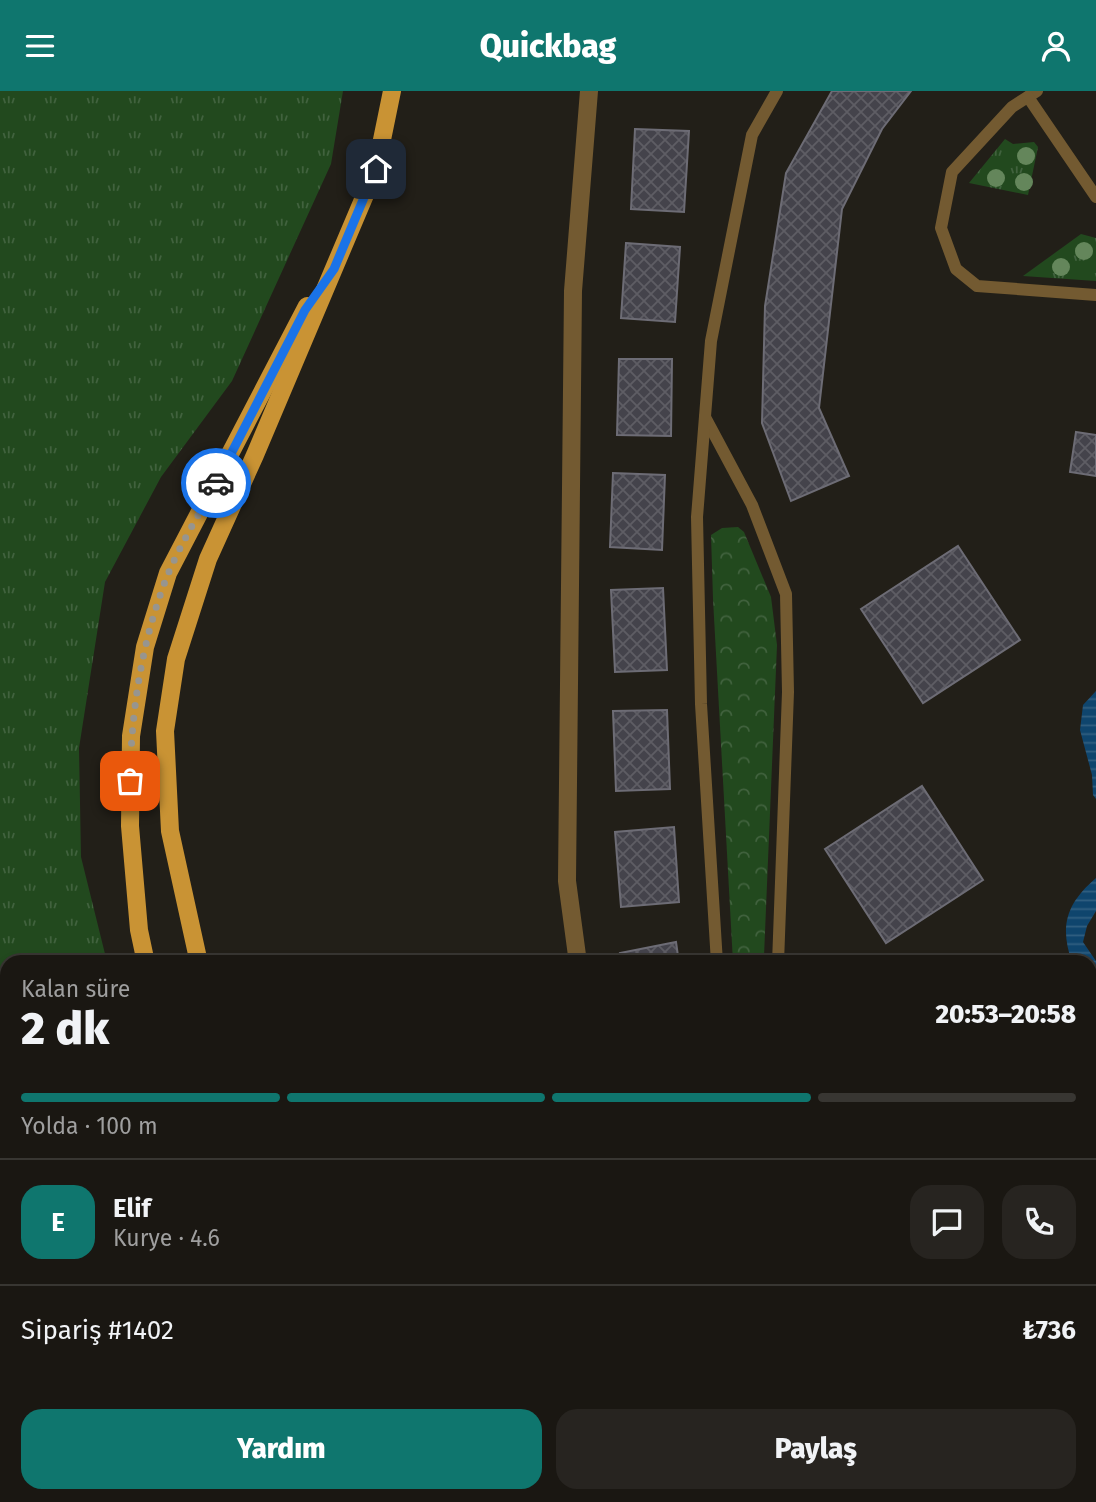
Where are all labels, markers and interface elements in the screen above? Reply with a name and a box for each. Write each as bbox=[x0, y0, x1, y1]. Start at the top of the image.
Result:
icon: menu bbox=[21, 27, 59, 65]
text: Quickbag bbox=[480, 27, 616, 65]
icon: person bbox=[1037, 27, 1075, 65]
pin bbox=[346, 139, 406, 199]
icon: home bbox=[357, 150, 395, 188]
courier bbox=[181, 448, 251, 518]
icon: car bbox=[197, 464, 235, 502]
pin bbox=[100, 751, 160, 811]
icon: bag bbox=[111, 762, 149, 800]
text: Kalan süre bbox=[21, 975, 130, 1003]
text: 20:53–20:58 bbox=[935, 999, 1076, 1030]
text: 2 dk bbox=[21, 1001, 109, 1056]
text: Yolda · 100 m bbox=[21, 1112, 158, 1140]
button: chat bbox=[910, 1185, 984, 1259]
button: phone bbox=[1002, 1185, 1076, 1259]
text: Elif bbox=[113, 1193, 151, 1224]
text: E bbox=[51, 1207, 65, 1238]
text: Kurye · 4.6 bbox=[113, 1224, 220, 1252]
text: Sipariş #1402 bbox=[21, 1315, 174, 1346]
text: ₺736 bbox=[1022, 1315, 1076, 1346]
button: Yardım bbox=[21, 1409, 542, 1489]
button: Paylaş bbox=[556, 1409, 1076, 1489]

